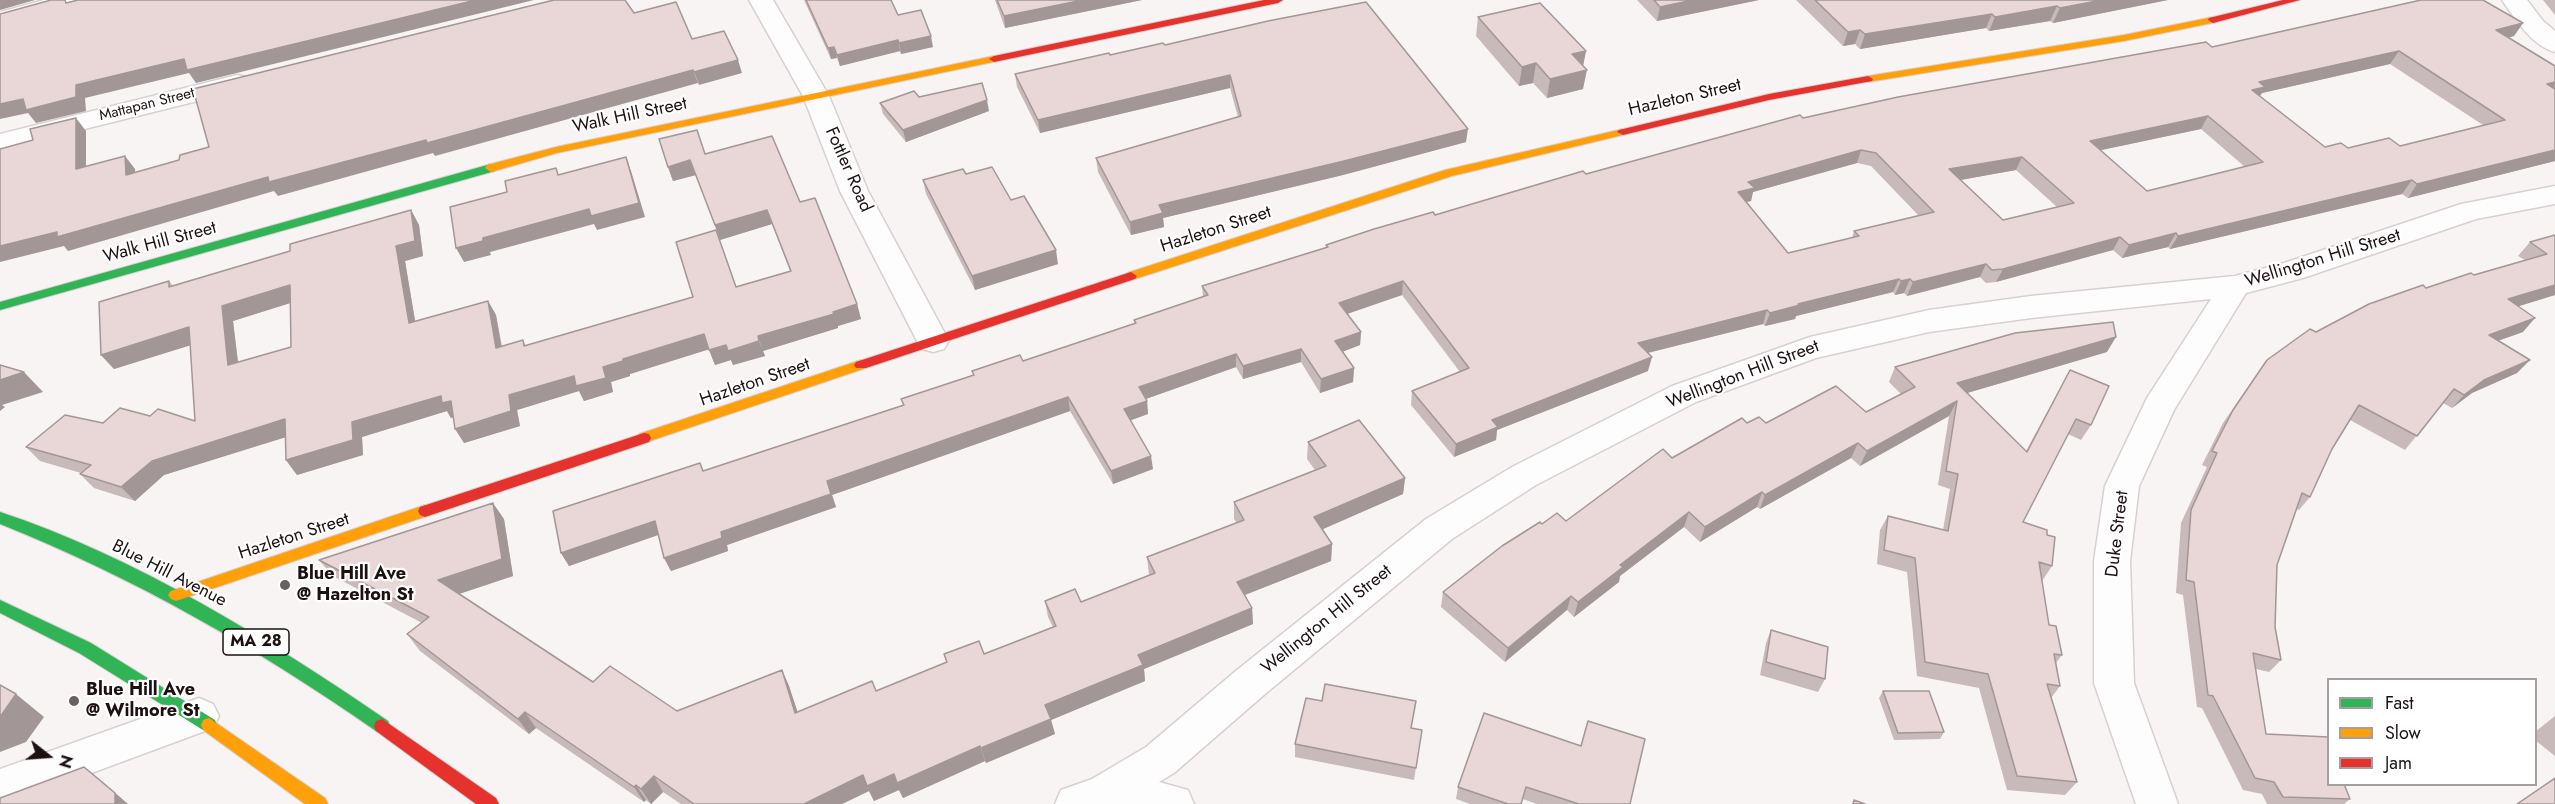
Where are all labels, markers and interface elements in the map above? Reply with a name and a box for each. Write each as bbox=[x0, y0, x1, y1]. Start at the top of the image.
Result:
street label: Hazleton Street bbox=[1626, 75, 1744, 121]
street label: Mattapan Street bbox=[97, 84, 197, 126]
street label: Walk Hill Street bbox=[571, 93, 689, 139]
street label: Fottler Road bbox=[820, 124, 876, 216]
street label: Hazleton Street bbox=[1158, 202, 1274, 258]
street label: Walk Hill Street bbox=[101, 218, 219, 268]
street label: Wellington Hill Street bbox=[2243, 225, 2403, 293]
street label: Wellington Hill Street bbox=[1664, 336, 1822, 414]
street label: Hazleton Street bbox=[697, 354, 813, 412]
street label: Duke Street bbox=[2102, 490, 2134, 578]
street label: Hazleton Street bbox=[236, 509, 352, 565]
street label: Blue Hill Avenue bbox=[108, 536, 230, 612]
street label: Wellington Hill Street bbox=[1257, 561, 1397, 679]
place label: Blue Hill Ave @ Hazelton St bbox=[297, 564, 413, 606]
marker: Blue Hill Ave @ Hazelton St bbox=[278, 578, 292, 592]
road number: MA 28 bbox=[223, 629, 289, 655]
legend bbox=[2327, 678, 2537, 786]
place label: Blue Hill Ave @ Wilmore St bbox=[86, 680, 199, 722]
text: Fast bbox=[2385, 690, 2414, 716]
marker: Blue Hill Ave @ Wilmore St bbox=[67, 694, 81, 708]
text: Slow bbox=[2385, 720, 2421, 746]
north arrow bbox=[18, 726, 78, 786]
text: Jam bbox=[2385, 750, 2412, 776]
text: N bbox=[53, 752, 79, 771]

